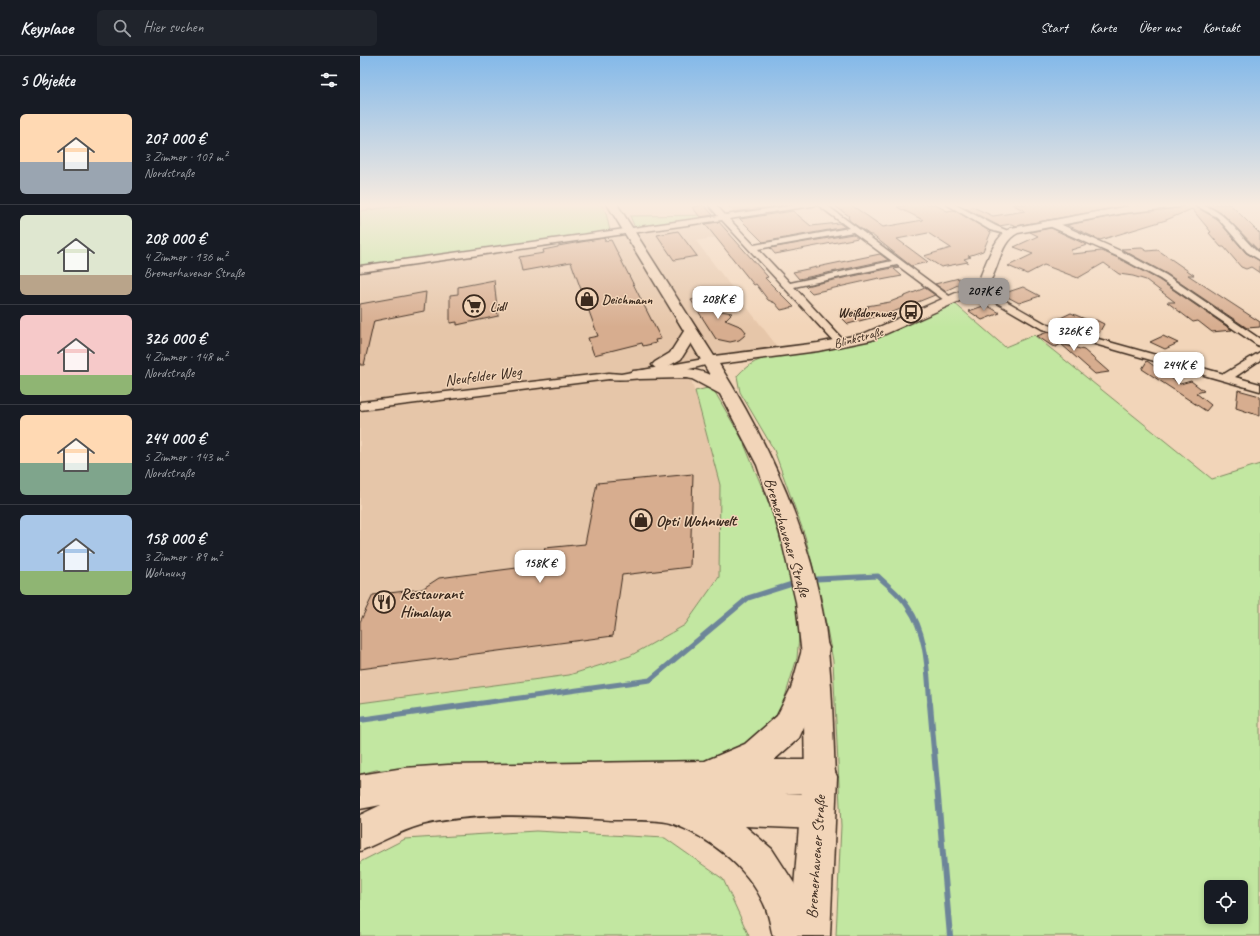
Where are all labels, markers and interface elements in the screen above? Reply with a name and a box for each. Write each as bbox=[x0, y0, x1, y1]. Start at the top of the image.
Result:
search box bbox=[97, 10, 377, 46]
text: Keyplace bbox=[20, 16, 73, 40]
icon: search bbox=[111, 17, 133, 39]
text: Hier suchen bbox=[143, 18, 204, 37]
text: Start bbox=[1040, 19, 1068, 36]
text: Karte bbox=[1090, 19, 1116, 36]
text: Über uns bbox=[1138, 19, 1180, 36]
text: Kontakt bbox=[1202, 19, 1240, 36]
icon: filters bbox=[318, 69, 340, 91]
text: 5 Objekte bbox=[20, 70, 75, 91]
text: 207 000 € bbox=[144, 128, 206, 149]
icon: home bbox=[52, 130, 100, 178]
text: 3 Zimmer · 107 m² bbox=[144, 149, 227, 165]
text: Nordstraße bbox=[144, 165, 194, 181]
text: 208 000 € bbox=[144, 228, 206, 249]
icon: home bbox=[52, 231, 100, 279]
text: 4 Zimmer · 136 m² bbox=[144, 249, 227, 265]
text: Bremerhavener Straße bbox=[144, 265, 244, 281]
pin: 207K € bbox=[951, 278, 1017, 312]
text: 207K € bbox=[967, 283, 1001, 299]
shop icon: Deichmann bbox=[574, 286, 600, 312]
pin: 208K € bbox=[685, 286, 751, 320]
text: 208K € bbox=[701, 291, 735, 307]
place label: Deichmann bbox=[602, 292, 653, 308]
supermarket icon: Lidl bbox=[461, 293, 487, 319]
place label: Lidl bbox=[490, 299, 508, 315]
bus stop icon: Weißdornweg bbox=[898, 299, 924, 325]
place label: Weißdornweg bbox=[838, 305, 897, 321]
pin: 326K € bbox=[1041, 318, 1107, 352]
text: 326K € bbox=[1057, 323, 1091, 339]
street label: Blinkstraße bbox=[832, 324, 885, 352]
text: 326 000 € bbox=[144, 328, 206, 349]
icon: home bbox=[52, 331, 100, 379]
text: 4 Zimmer · 148 m² bbox=[144, 349, 227, 365]
pin: 244K € bbox=[1146, 352, 1212, 386]
text: 244K € bbox=[1162, 357, 1196, 373]
street label: Neufelder Weg bbox=[444, 361, 524, 391]
text: Nordstraße bbox=[144, 365, 194, 381]
text: 244 000 € bbox=[144, 428, 206, 449]
icon: home bbox=[52, 431, 100, 479]
text: 5 Zimmer · 143 m² bbox=[144, 449, 227, 465]
text: Nordstraße bbox=[144, 465, 194, 481]
street label: Bremerhavener Straße bbox=[759, 475, 815, 601]
shop icon: Opti Wohnwelt bbox=[628, 507, 654, 533]
place label: Opti Wohnwelt bbox=[656, 511, 738, 531]
text: 158 000 € bbox=[144, 528, 206, 549]
icon: home bbox=[52, 531, 100, 579]
text: 3 Zimmer · 89 m² bbox=[144, 549, 221, 565]
pin: 158K € bbox=[507, 550, 573, 584]
text: 158K € bbox=[524, 555, 556, 571]
text: Wohnung bbox=[144, 565, 185, 581]
place label: Restaurant Himalaya bbox=[400, 584, 465, 622]
restaurant icon: Restaurant Himalaya bbox=[371, 589, 397, 615]
street label: Bremerhavener Straße bbox=[802, 793, 830, 919]
map controls bbox=[1204, 880, 1248, 924]
button: locate bbox=[1204, 880, 1248, 924]

